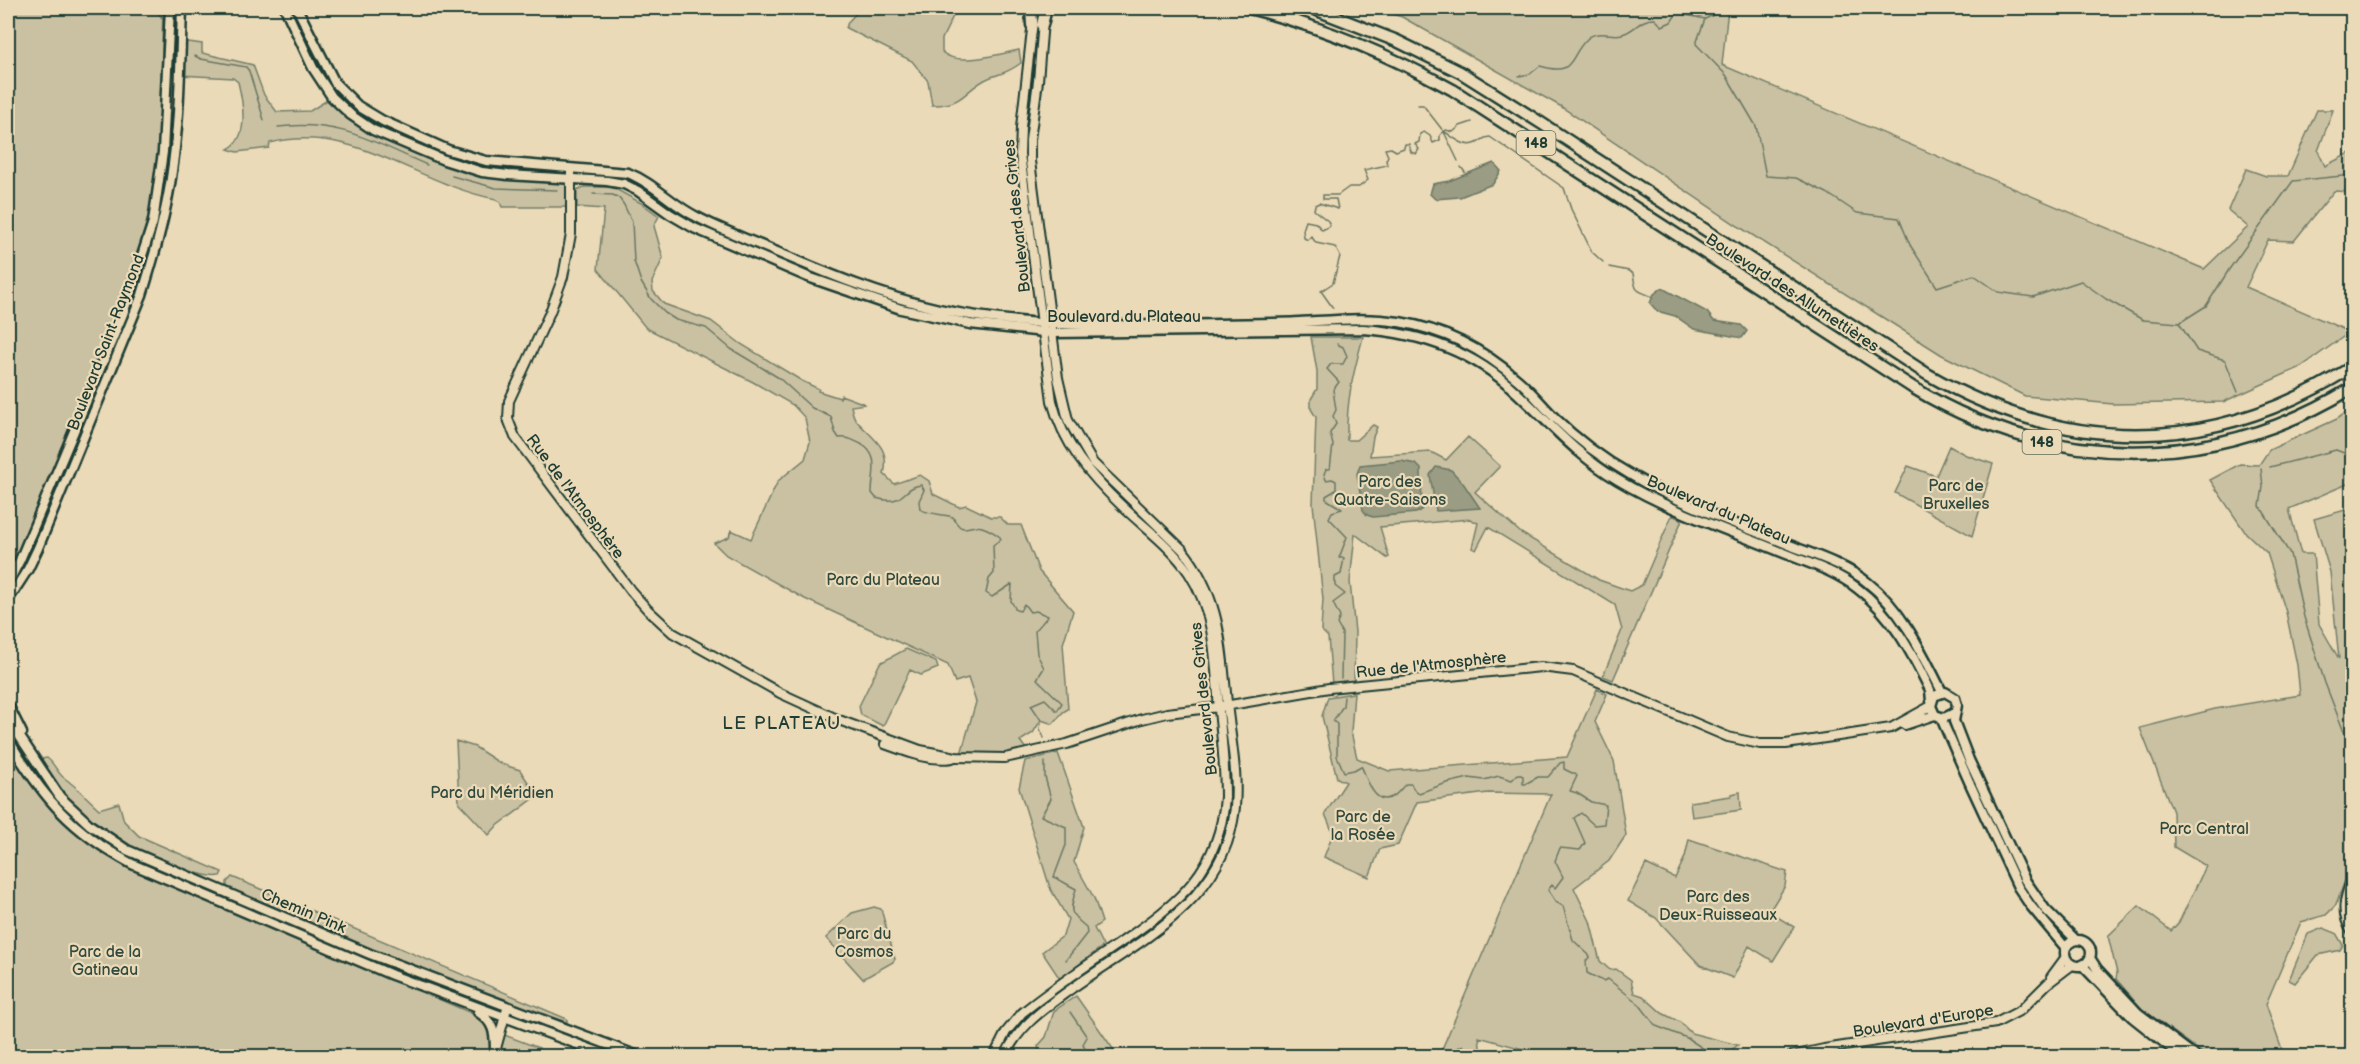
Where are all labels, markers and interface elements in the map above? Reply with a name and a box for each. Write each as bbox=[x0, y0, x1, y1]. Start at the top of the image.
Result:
road number: 148 bbox=[1516, 131, 1556, 155]
street label: Boulevard des Grives bbox=[1000, 138, 1035, 293]
street label: Boulevard des Allumettières bbox=[1702, 230, 1882, 356]
street label: Boulevard Saint-Raymond bbox=[64, 252, 149, 433]
street label: Boulevard du Plateau bbox=[1047, 308, 1201, 327]
road number: 148 bbox=[2022, 430, 2062, 454]
street label: Rue de l'Atmosphère bbox=[522, 431, 628, 563]
street label: Boulevard du Plateau bbox=[1644, 472, 1793, 549]
park label: Parc des Quatre-Saisons bbox=[1334, 473, 1446, 510]
park label: Parc de Bruxelles bbox=[1923, 477, 1989, 514]
park label: Parc du Plateau bbox=[826, 571, 940, 590]
street label: Boulevard des Grives bbox=[1187, 621, 1222, 776]
street label: Rue de l'Atmosphère bbox=[1355, 648, 1508, 683]
district label: LE PLATEAU bbox=[722, 713, 842, 734]
park label: Parc du Méridien bbox=[430, 784, 554, 803]
park label: Parc de la Rosée bbox=[1331, 808, 1396, 845]
park label: Parc Central bbox=[2159, 820, 2249, 839]
street label: Chemin Pink bbox=[258, 885, 349, 938]
park label: Parc des Deux-Ruisseaux bbox=[1659, 888, 1778, 925]
park label: Parc du Cosmos bbox=[835, 925, 893, 962]
park label: Parc de la Gatineau bbox=[69, 943, 141, 980]
street label: Boulevard d'Europe bbox=[1851, 1001, 1995, 1042]

